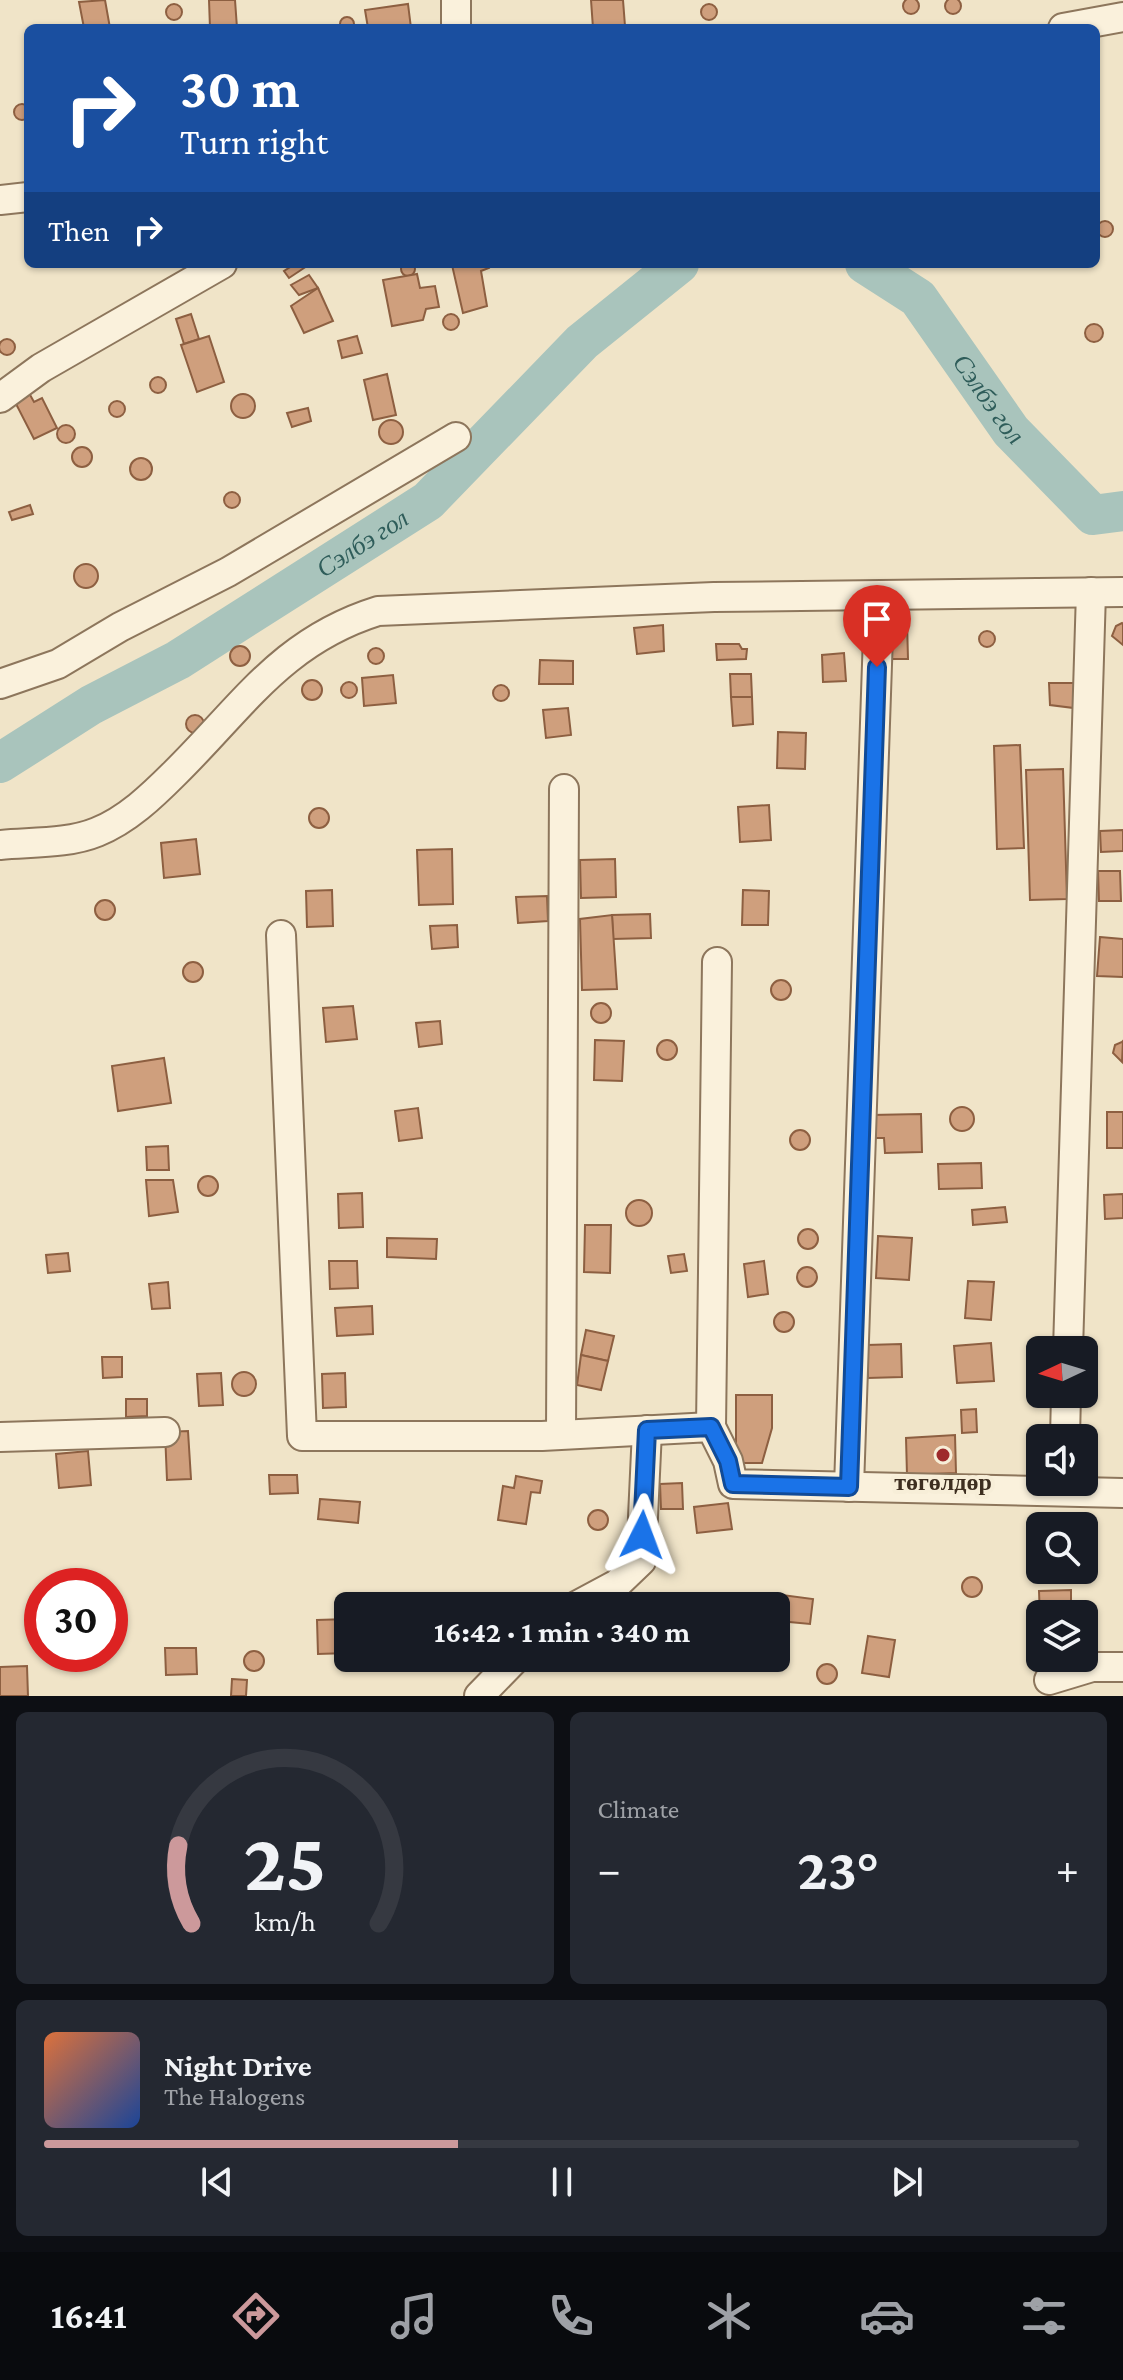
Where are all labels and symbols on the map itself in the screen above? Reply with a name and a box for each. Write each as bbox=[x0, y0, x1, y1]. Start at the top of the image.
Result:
water label: Сэлбэ гол bbox=[947, 349, 1030, 450]
water label: Сэлбэ гол bbox=[311, 503, 414, 583]
pin bbox=[843, 585, 911, 667]
north arrow bbox=[1026, 1336, 1098, 1408]
marker: төгөлдөр bbox=[934, 1446, 952, 1464]
place label: төгөлдөр bbox=[894, 1468, 992, 1495]
position arrow bbox=[600, 1493, 684, 1577]
speed limit sign: 30 bbox=[24, 1568, 128, 1672]

